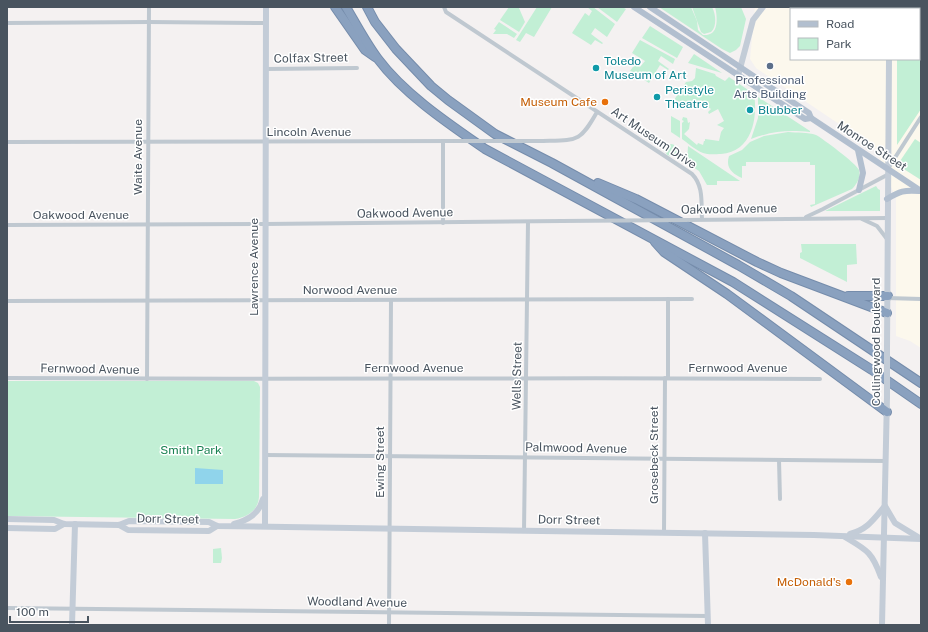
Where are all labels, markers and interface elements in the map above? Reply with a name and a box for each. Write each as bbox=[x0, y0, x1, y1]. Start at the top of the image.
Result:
legend bbox=[790, 8, 920, 60]
text: Road bbox=[826, 17, 854, 31]
text: Park bbox=[826, 37, 852, 51]
street label: Colfax Street bbox=[274, 50, 349, 66]
place label: Toledo Museum of Art bbox=[604, 54, 687, 82]
marker: Professional Arts Building bbox=[765, 61, 775, 71]
marker: Toledo Museum of Art bbox=[591, 63, 601, 73]
place label: Professional Arts Building bbox=[734, 73, 806, 101]
place label: Peristyle Theatre bbox=[665, 83, 714, 111]
marker: Peristyle Theatre bbox=[652, 92, 662, 102]
place label: Museum Cafe bbox=[520, 95, 597, 109]
marker: Museum Cafe bbox=[600, 97, 610, 107]
place label: Blubber bbox=[758, 103, 803, 117]
street label: Art Museum Drive bbox=[609, 104, 700, 172]
marker: Blubber bbox=[745, 105, 755, 115]
street label: Monroe Street bbox=[835, 118, 910, 174]
street label: Waite Avenue bbox=[131, 119, 145, 195]
street label: Lincoln Avenue bbox=[267, 125, 352, 139]
street label: Oakwood Avenue bbox=[681, 201, 777, 217]
street label: Oakwood Avenue bbox=[357, 205, 453, 221]
street label: Oakwood Avenue bbox=[33, 208, 129, 222]
street label: Lawrence Avenue bbox=[247, 218, 261, 316]
street label: Collingwood Boulevard bbox=[869, 278, 883, 406]
street label: Norwood Avenue bbox=[303, 283, 398, 297]
street label: Wells Street bbox=[509, 341, 525, 410]
street label: Fernwood Avenue bbox=[40, 361, 140, 377]
street label: Fernwood Avenue bbox=[364, 361, 464, 375]
street label: Fernwood Avenue bbox=[688, 361, 788, 375]
street label: Grosebeck Street bbox=[647, 406, 661, 504]
street label: Ewing Street bbox=[373, 426, 387, 498]
street label: Palmwood Avenue bbox=[525, 440, 627, 456]
park label: Smith Park bbox=[160, 443, 222, 457]
street label: Dorr Street bbox=[137, 511, 200, 527]
street label: Dorr Street bbox=[538, 512, 601, 528]
place label: McDonald's bbox=[777, 575, 841, 589]
marker: McDonald's bbox=[844, 577, 854, 587]
street label: Woodland Avenue bbox=[307, 594, 407, 610]
scale bar bbox=[10, 598, 88, 624]
text: 100 m bbox=[16, 605, 49, 619]

